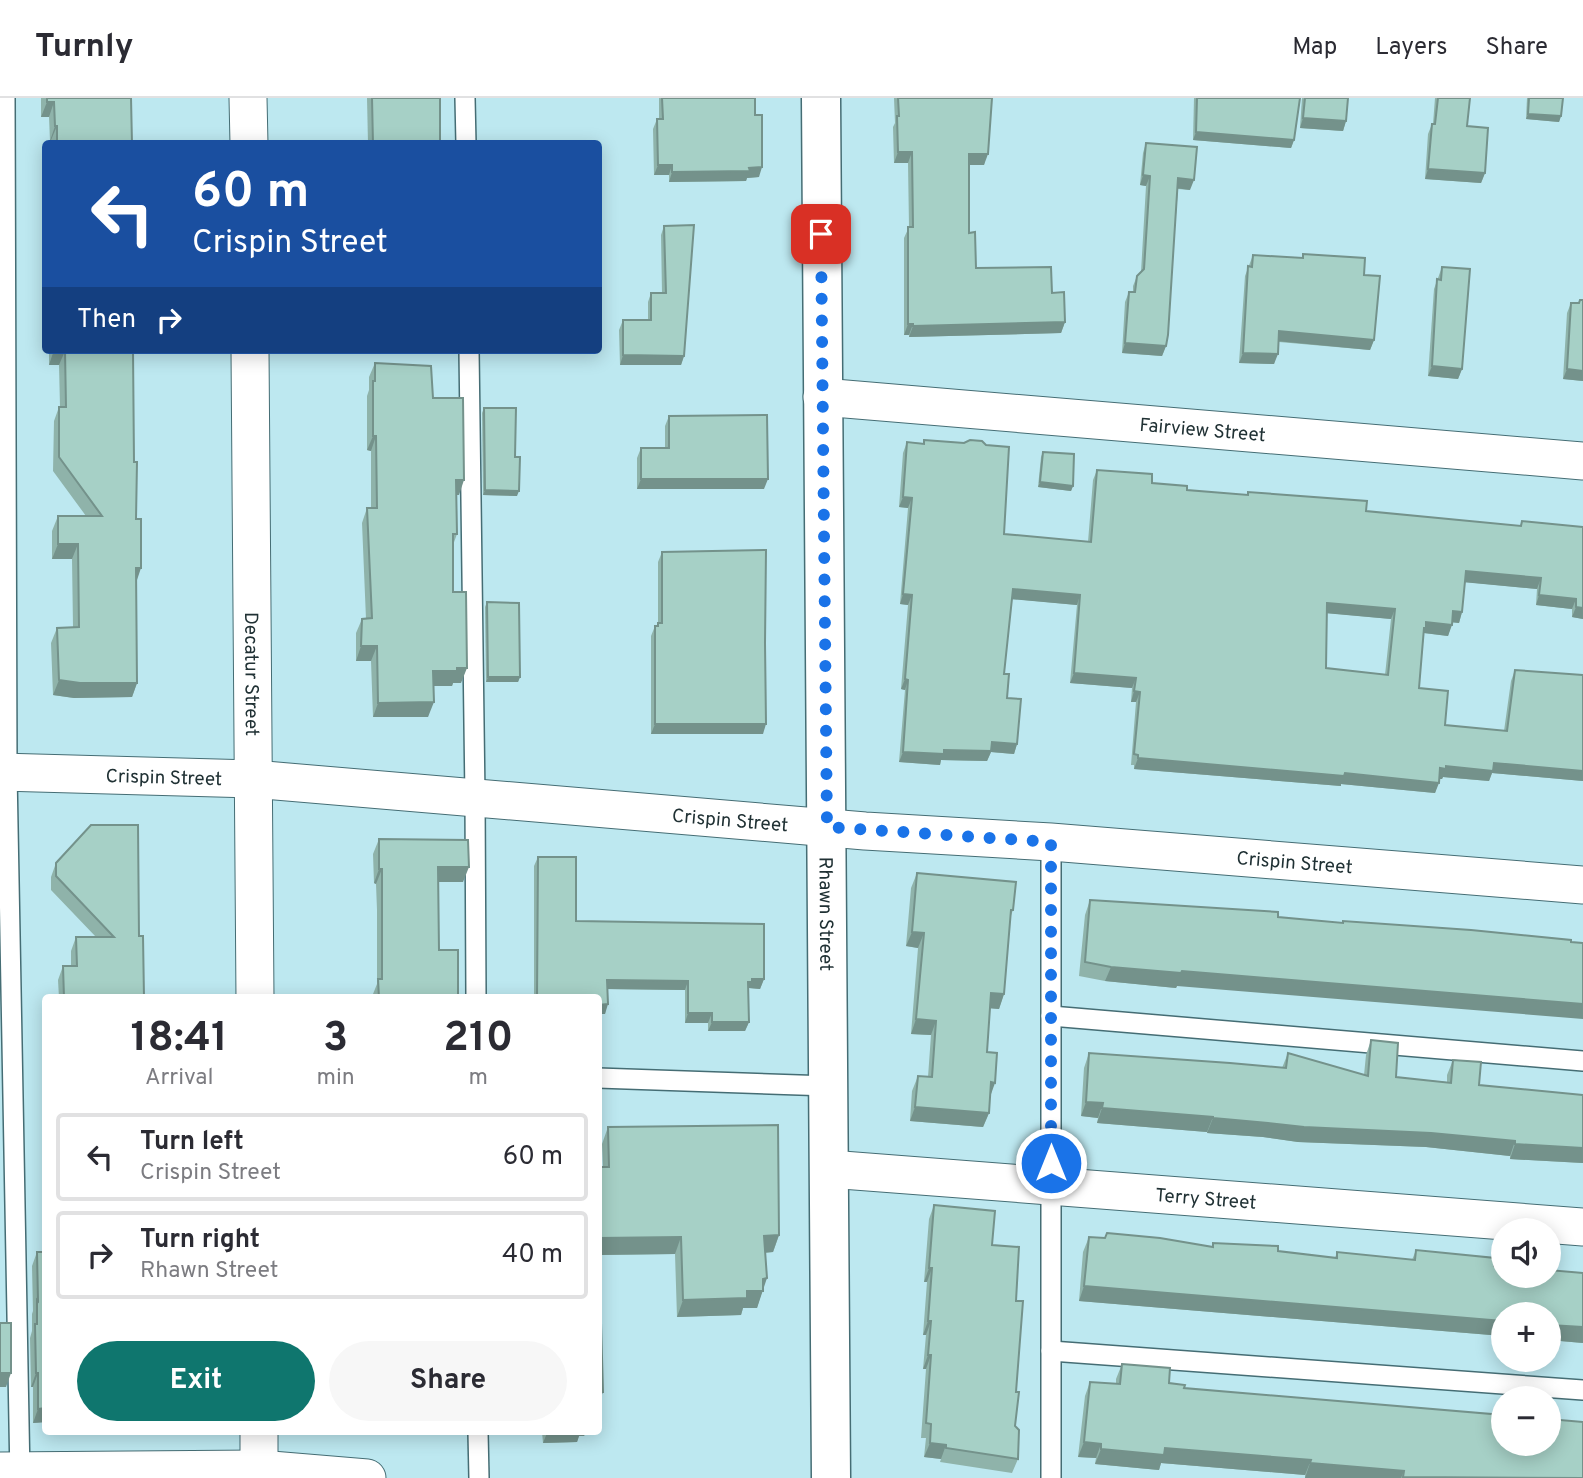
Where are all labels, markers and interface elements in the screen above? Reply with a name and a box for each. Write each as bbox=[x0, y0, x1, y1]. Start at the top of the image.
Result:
text: Turnly bbox=[35, 27, 133, 69]
text: Map bbox=[1292, 33, 1337, 63]
text: Layers bbox=[1375, 33, 1447, 63]
text: Share bbox=[1485, 33, 1548, 63]
text: 60 m bbox=[192, 163, 310, 225]
icon: left bbox=[77, 168, 168, 259]
pin bbox=[791, 204, 851, 264]
icon: arrive bbox=[802, 215, 840, 253]
text: Crispin Street bbox=[192, 224, 388, 264]
icon: right bbox=[150, 301, 188, 339]
text: Then bbox=[77, 304, 136, 337]
street label: Fairview Street bbox=[1138, 414, 1267, 448]
street label: Decatur Street bbox=[238, 612, 263, 736]
street label: Crispin Street bbox=[105, 765, 222, 792]
street label: Crispin Street bbox=[671, 805, 789, 838]
street label: Crispin Street bbox=[1235, 847, 1353, 880]
street label: Rhawn Street bbox=[812, 857, 837, 971]
text: 18:41 bbox=[131, 1013, 228, 1066]
text: 3 bbox=[323, 1013, 348, 1066]
text: 210 bbox=[443, 1013, 513, 1066]
text: Arrival bbox=[145, 1064, 213, 1093]
text: min bbox=[316, 1064, 355, 1093]
text: m bbox=[469, 1064, 488, 1093]
text: Turn left bbox=[140, 1126, 244, 1159]
position arrow bbox=[1014, 1126, 1088, 1200]
icon: left bbox=[81, 1138, 119, 1176]
text: 60 m bbox=[503, 1141, 563, 1174]
text: Crispin Street bbox=[140, 1159, 281, 1188]
street label: Terry Street bbox=[1154, 1184, 1257, 1216]
map controls bbox=[1491, 1218, 1561, 1456]
button: sound bbox=[1491, 1218, 1561, 1288]
text: Turn right bbox=[140, 1224, 260, 1257]
icon: right bbox=[81, 1236, 119, 1274]
text: 40 m bbox=[502, 1239, 563, 1272]
text: Rhawn Street bbox=[140, 1257, 278, 1286]
button: + bbox=[1491, 1302, 1561, 1372]
button: Exit bbox=[77, 1341, 315, 1421]
button: Share bbox=[329, 1341, 567, 1421]
button: − bbox=[1491, 1386, 1561, 1456]

